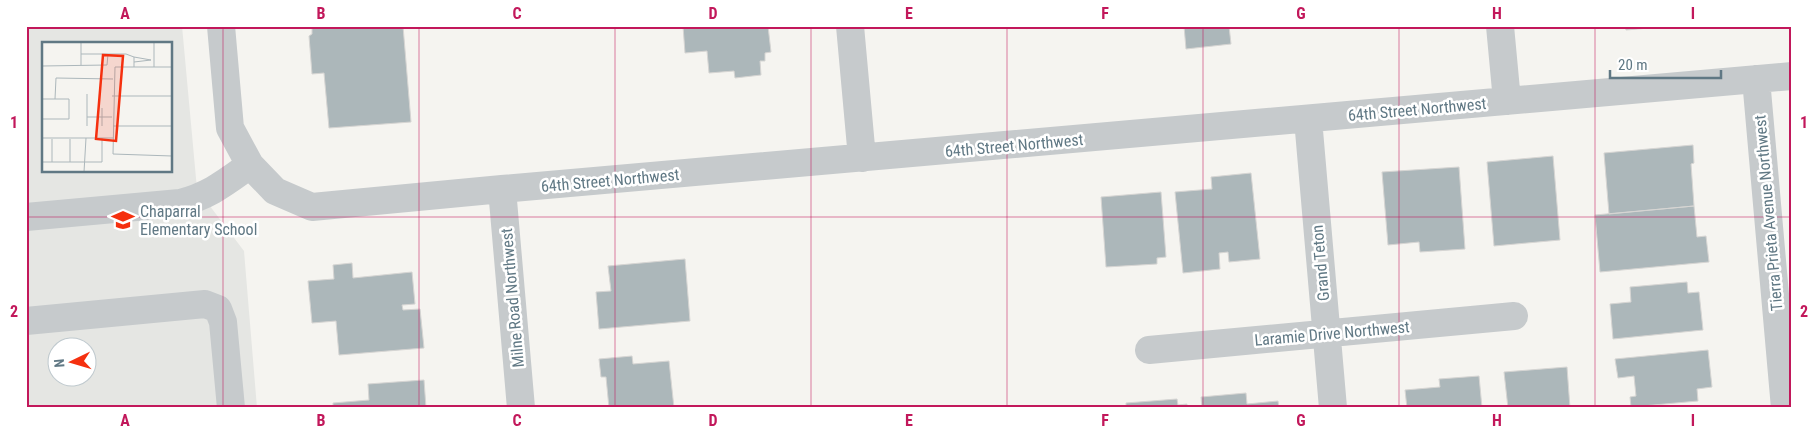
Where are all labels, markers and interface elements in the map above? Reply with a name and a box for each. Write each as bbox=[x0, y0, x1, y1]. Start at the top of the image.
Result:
text: A bbox=[120, 4, 130, 23]
text: B bbox=[317, 4, 326, 23]
text: C bbox=[512, 4, 522, 23]
text: D bbox=[708, 4, 718, 23]
text: E bbox=[905, 4, 913, 23]
text: F bbox=[1101, 4, 1109, 23]
text: G bbox=[1296, 4, 1306, 23]
text: H bbox=[1492, 4, 1502, 23]
text: I bbox=[1691, 4, 1695, 23]
inset map bbox=[42, 42, 172, 172]
scale bar bbox=[1610, 48, 1722, 80]
text: 20 m bbox=[1618, 56, 1648, 74]
street label: 64th Street Northwest bbox=[1347, 94, 1487, 125]
text: 1 bbox=[10, 113, 18, 132]
text: 1 bbox=[1800, 113, 1808, 132]
street label: Tierra Prieta Avenue Northwest bbox=[1750, 114, 1787, 312]
street label: 64th Street Northwest bbox=[944, 130, 1084, 161]
street label: 64th Street Northwest bbox=[540, 165, 680, 196]
place label: Chaparral Elementary School bbox=[140, 202, 257, 239]
school or university icon: Chaparral Elementary School bbox=[110, 207, 136, 233]
street label: Grand Teton bbox=[1308, 224, 1333, 302]
street label: Milne Road Northwest bbox=[497, 227, 528, 368]
text: 2 bbox=[10, 302, 18, 321]
text: 2 bbox=[1800, 302, 1808, 321]
street label: Laramie Drive Northwest bbox=[1254, 317, 1411, 350]
north arrow bbox=[48, 336, 98, 386]
text: N bbox=[51, 358, 67, 368]
text: A bbox=[120, 411, 130, 430]
text: B bbox=[317, 411, 326, 430]
text: C bbox=[512, 411, 522, 430]
text: D bbox=[708, 411, 718, 430]
text: E bbox=[905, 411, 913, 430]
text: F bbox=[1101, 411, 1109, 430]
text: G bbox=[1296, 411, 1306, 430]
text: H bbox=[1492, 411, 1502, 430]
text: I bbox=[1691, 411, 1695, 430]

